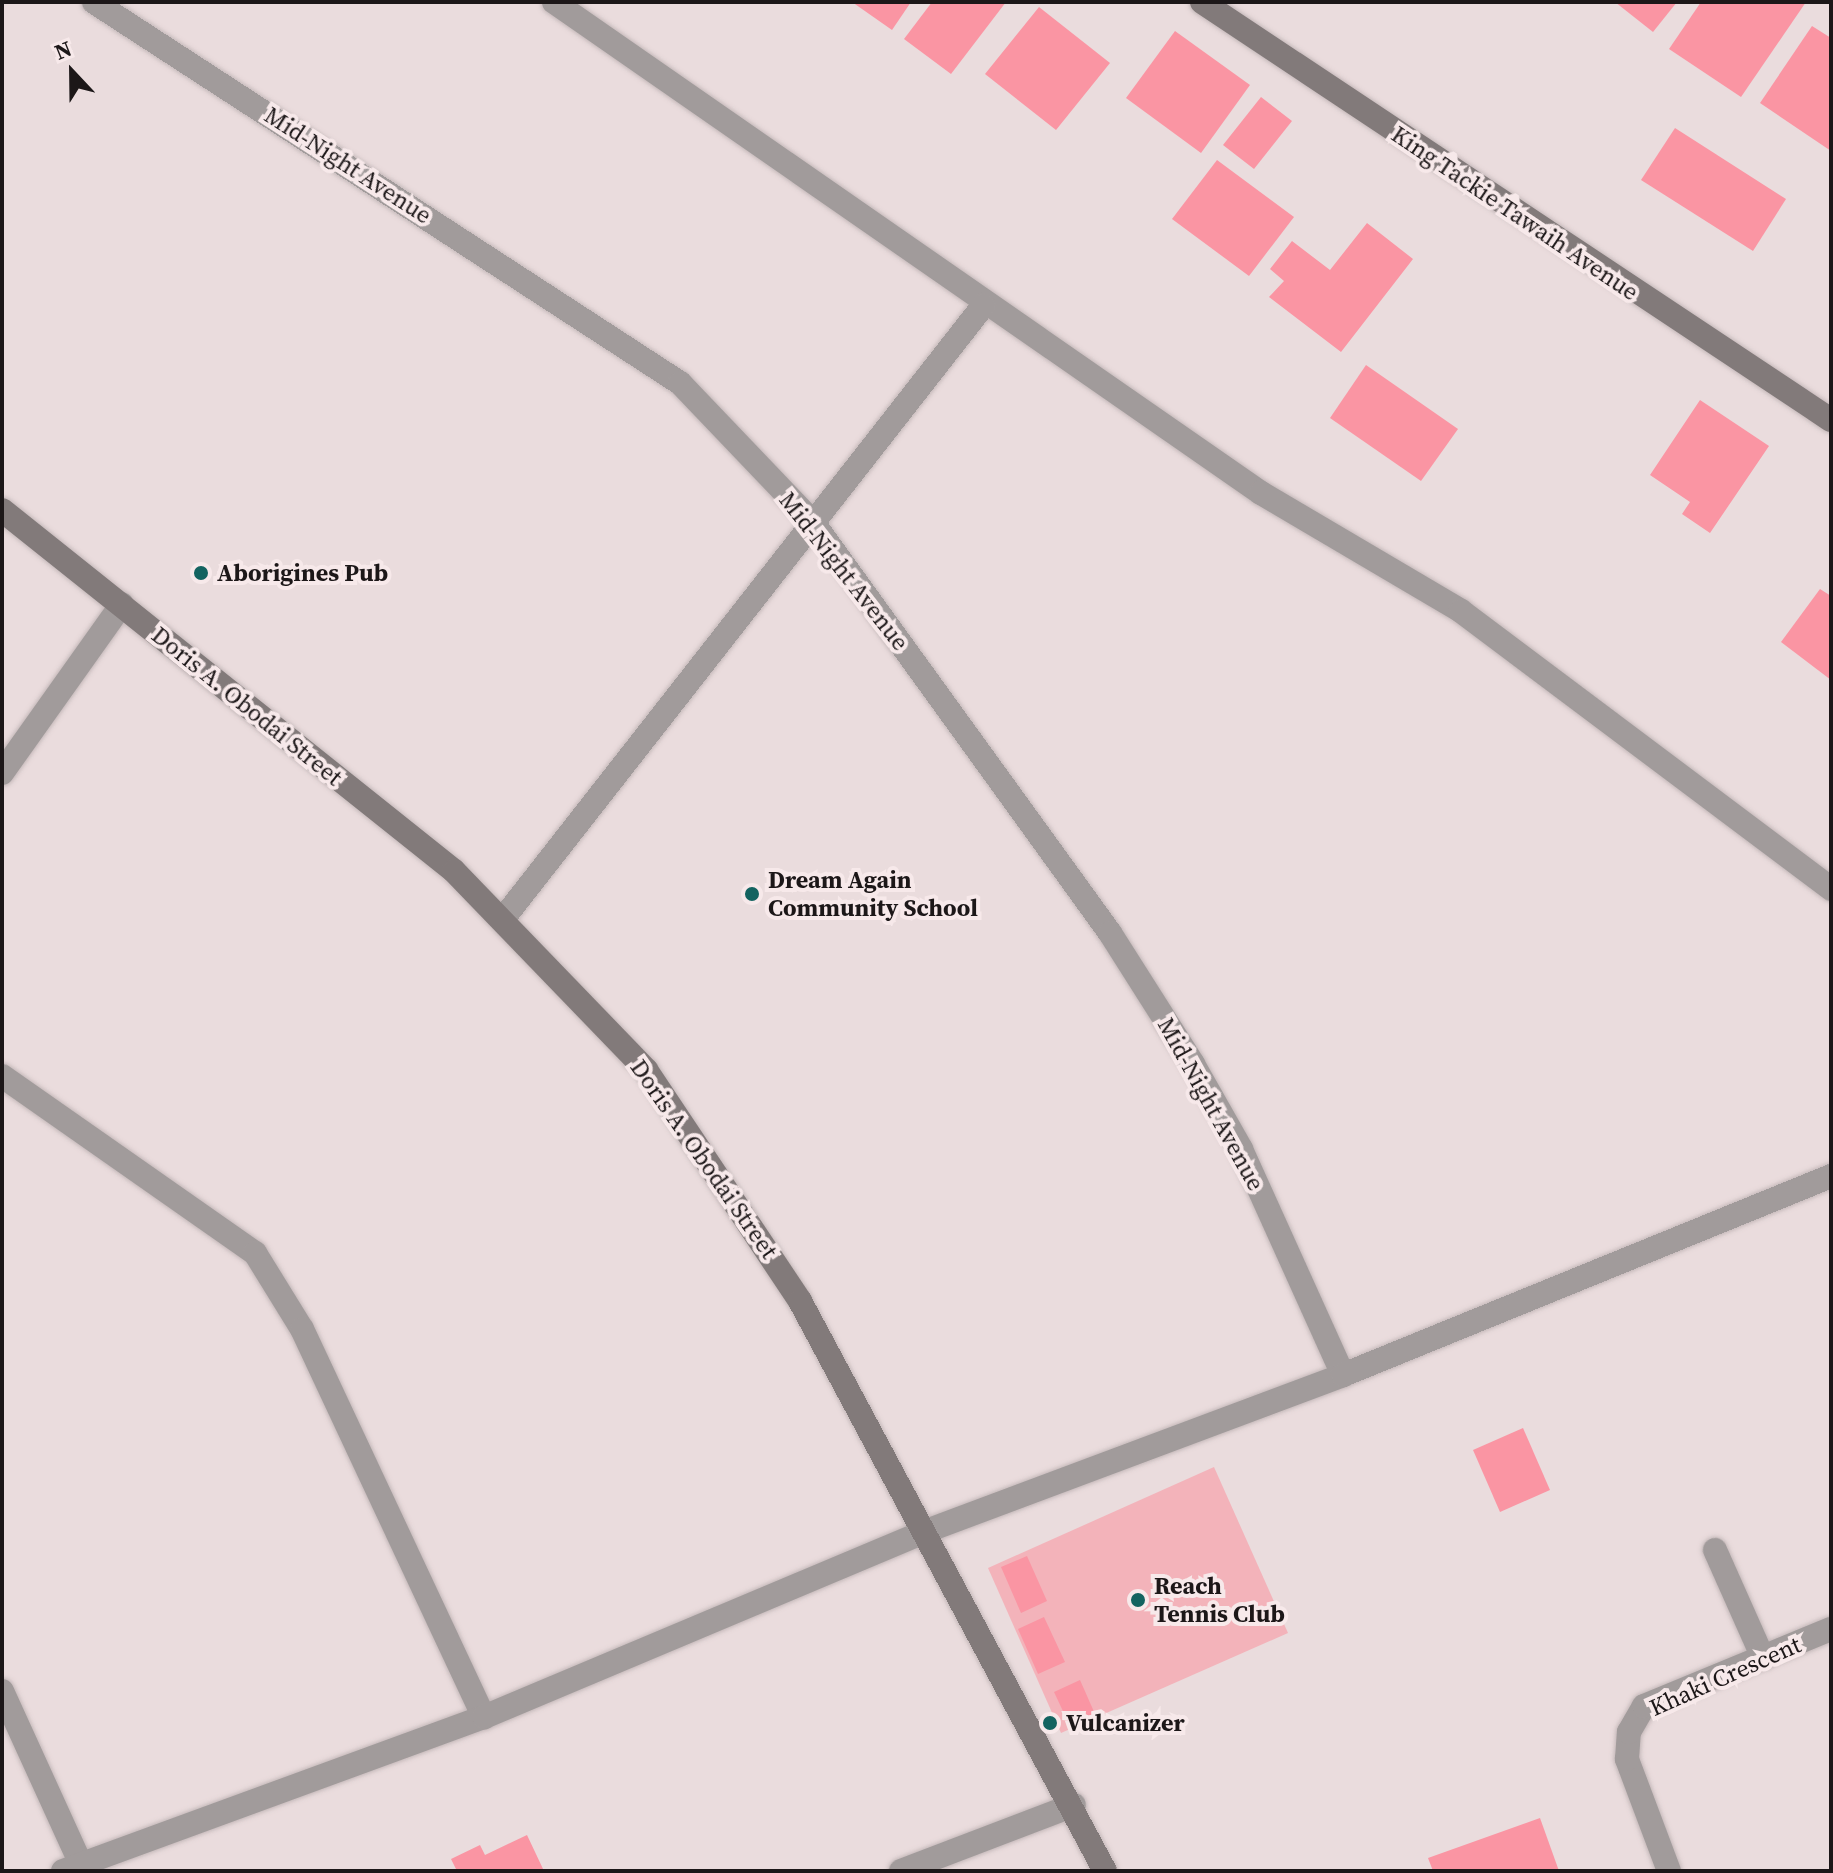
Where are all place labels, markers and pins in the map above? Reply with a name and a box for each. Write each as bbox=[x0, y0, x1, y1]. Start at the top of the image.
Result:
place label: Aborigines Pub bbox=[217, 559, 388, 587]
marker: Aborigines Pub bbox=[192, 564, 210, 582]
place label: Dream Again Community School bbox=[768, 866, 978, 922]
marker: Dream Again Community School bbox=[743, 885, 761, 903]
place label: Reach Tennis Club bbox=[1154, 1572, 1285, 1628]
marker: Reach Tennis Club bbox=[1129, 1591, 1147, 1609]
place label: Vulcanizer bbox=[1066, 1709, 1185, 1737]
marker: Vulcanizer bbox=[1041, 1714, 1059, 1732]

